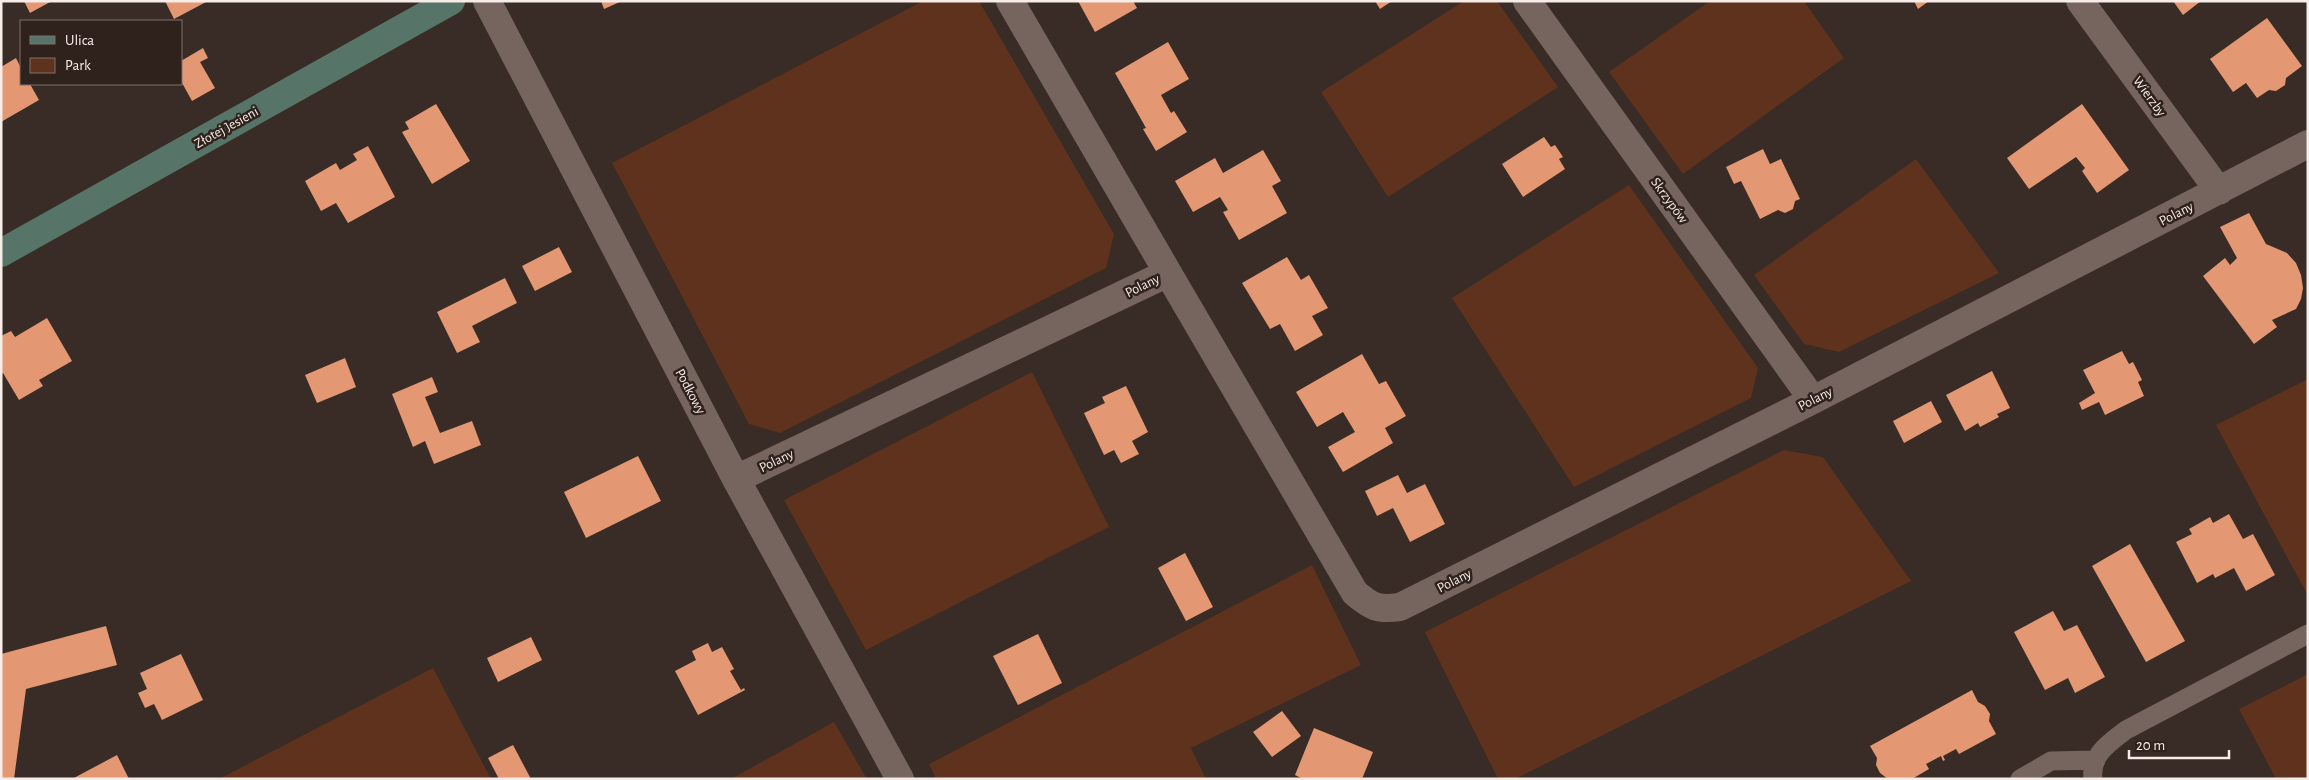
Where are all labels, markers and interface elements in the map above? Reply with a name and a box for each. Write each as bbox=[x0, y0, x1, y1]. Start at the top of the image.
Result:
legend bbox=[20, 20, 182, 85]
text: Ulica bbox=[65, 33, 94, 48]
text: Park bbox=[65, 58, 91, 73]
street label: Wierzby bbox=[2130, 74, 2168, 119]
street label: Złotej Jesieni bbox=[192, 105, 261, 151]
street label: Skrzypów bbox=[1648, 175, 1691, 226]
street label: Polany bbox=[2157, 199, 2196, 228]
street label: Polany bbox=[1123, 272, 1162, 300]
street label: Podkowy bbox=[672, 367, 708, 416]
street label: Polany bbox=[1796, 384, 1835, 413]
street label: Polany bbox=[757, 447, 796, 475]
street label: Polany bbox=[1435, 566, 1474, 595]
scale bar bbox=[2129, 728, 2229, 760]
text: 20 m bbox=[2136, 738, 2165, 753]

